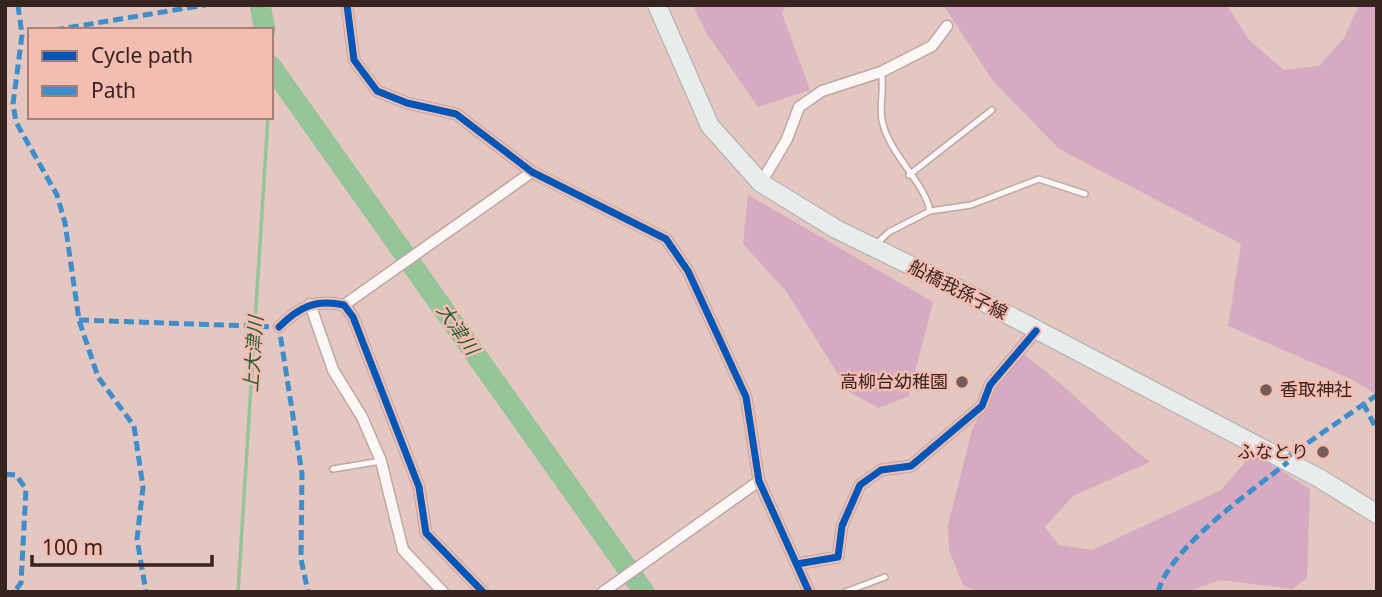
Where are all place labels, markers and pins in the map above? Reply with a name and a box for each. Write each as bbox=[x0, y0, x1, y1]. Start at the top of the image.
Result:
place label: 高柳台幼稚園 bbox=[840, 369, 948, 393]
marker: 高柳台幼稚園 bbox=[954, 374, 970, 390]
place label: 香取神社 bbox=[1280, 377, 1352, 401]
marker: 香取神社 bbox=[1258, 382, 1274, 398]
place label: ふなとり bbox=[1237, 439, 1309, 463]
marker: ふなとり bbox=[1315, 444, 1331, 460]

